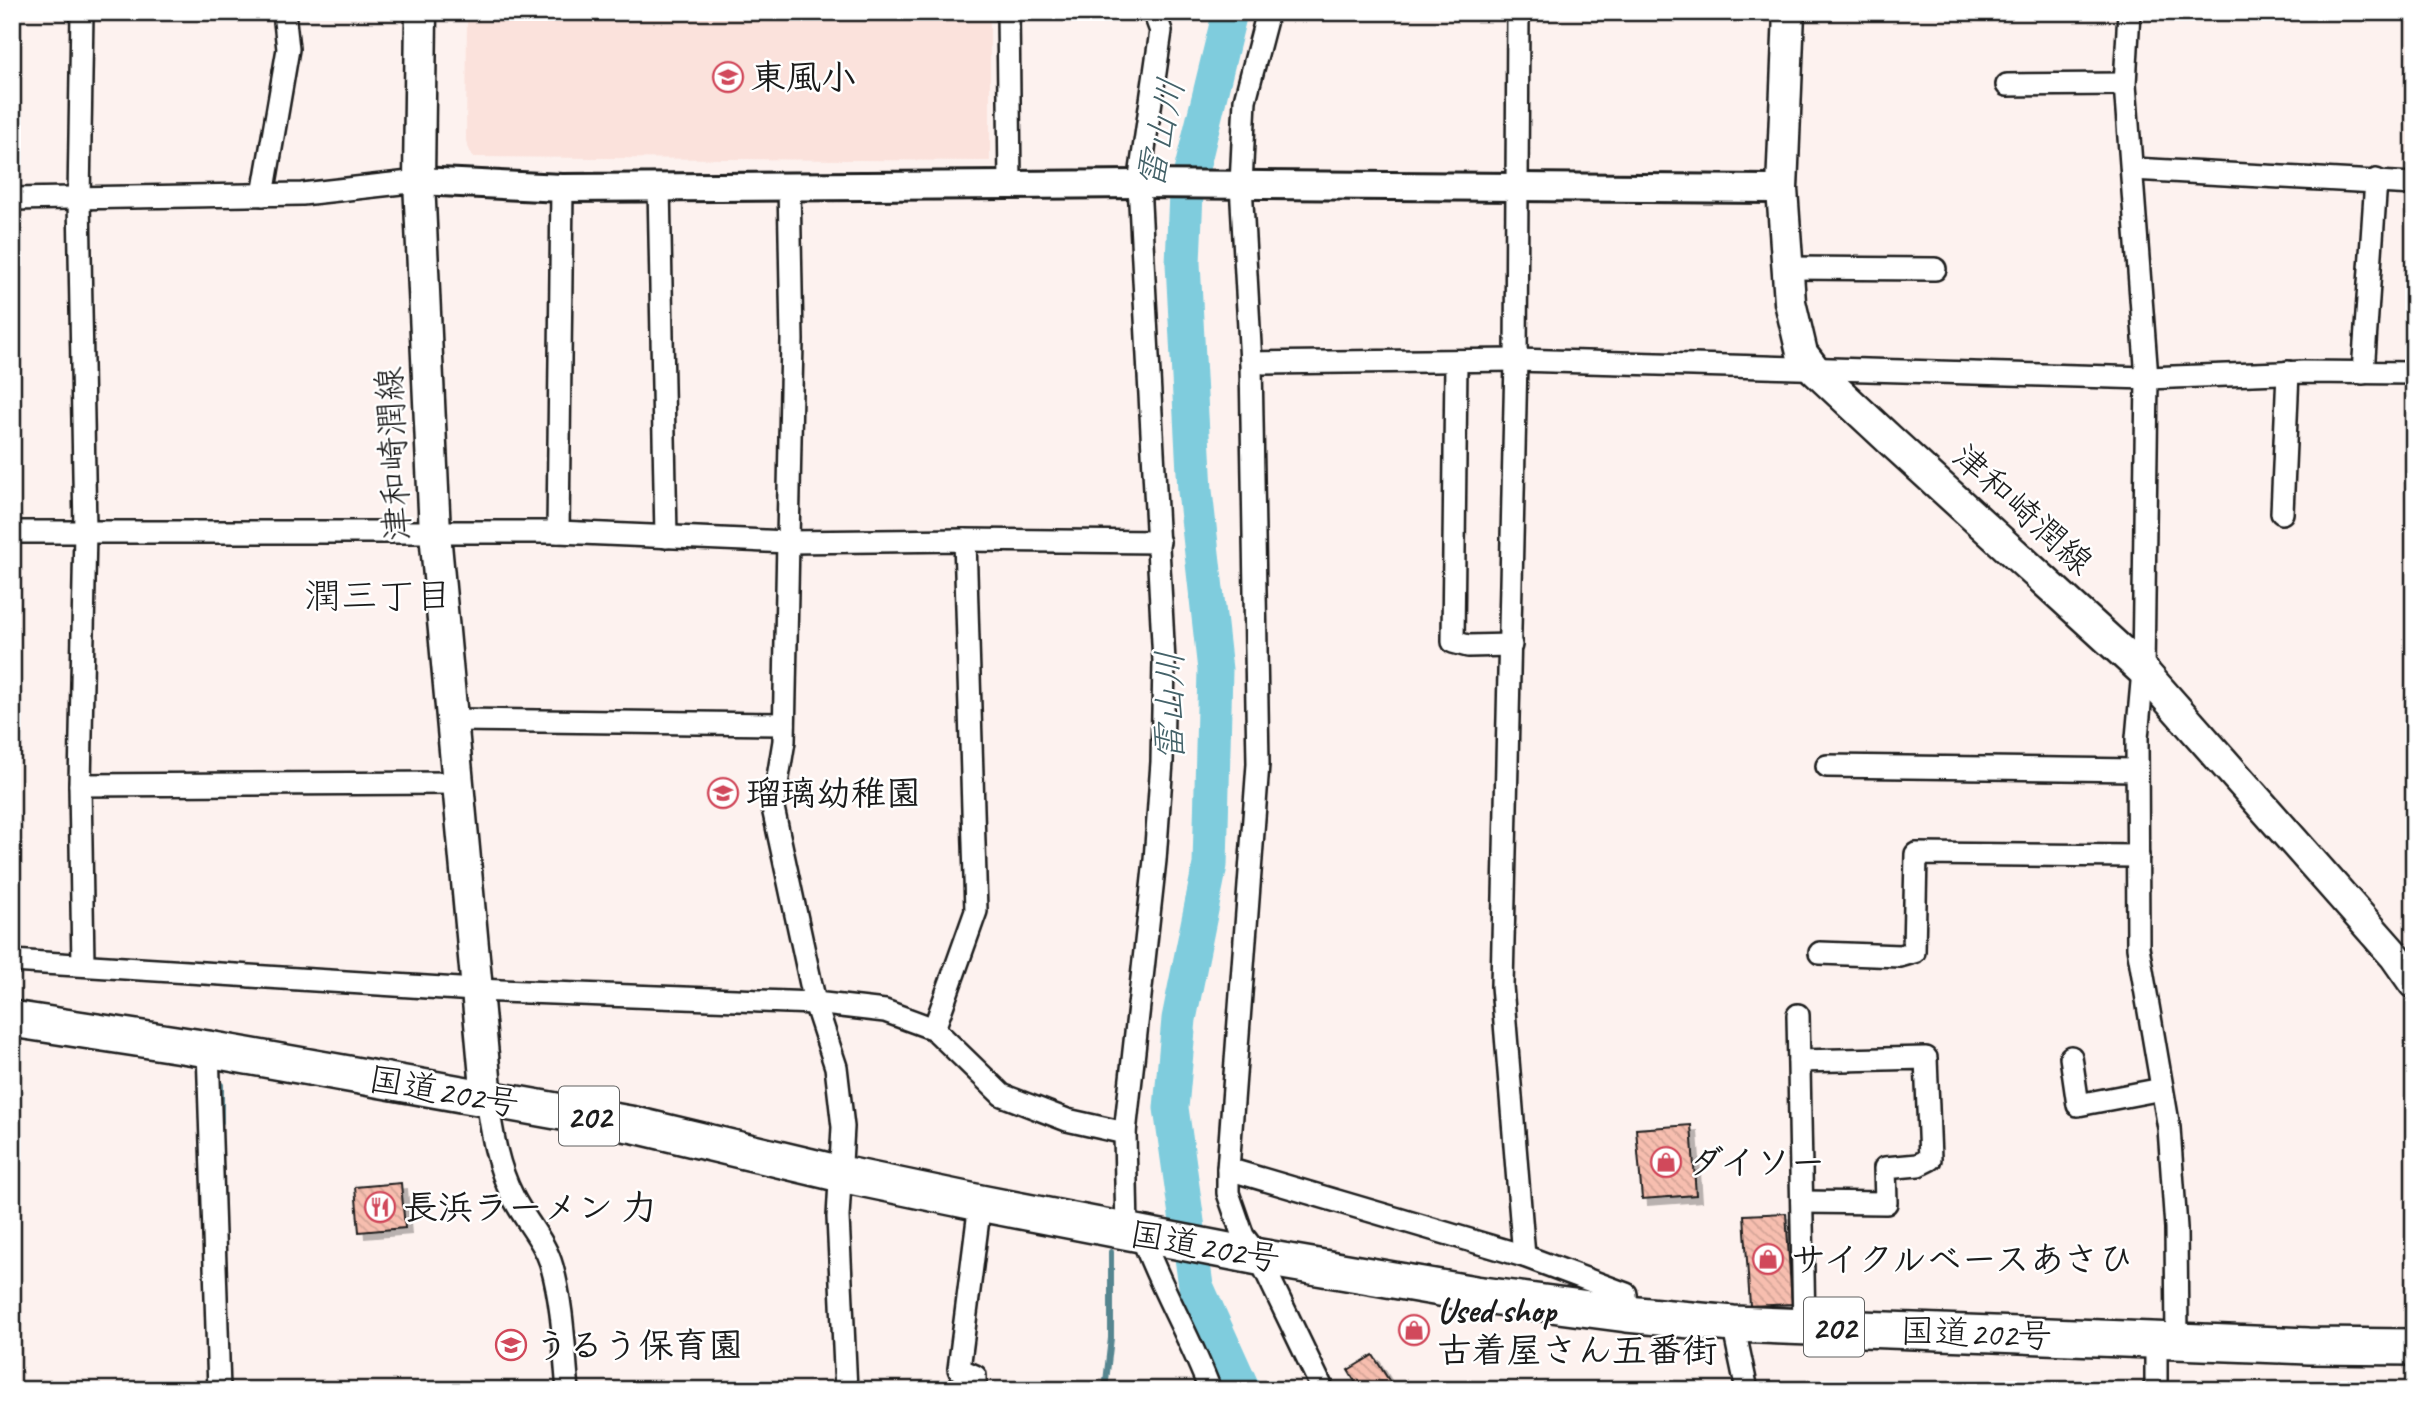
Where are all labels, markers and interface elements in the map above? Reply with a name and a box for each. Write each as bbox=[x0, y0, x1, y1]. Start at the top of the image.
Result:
place label: 東風小 bbox=[751, 55, 856, 100]
school or university icon: 東風小 bbox=[711, 60, 745, 94]
water label: 雷山川 bbox=[1126, 74, 1195, 192]
street label: 津和崎潤線 bbox=[366, 365, 421, 543]
street label: 津和崎潤線 bbox=[1943, 434, 2103, 585]
district label: 潤三丁目 bbox=[304, 572, 452, 619]
water label: 雷山川 bbox=[1146, 651, 1193, 762]
place label: 瑠璃幼稚園 bbox=[746, 771, 921, 816]
school or university icon: 瑠璃幼稚園 bbox=[706, 776, 740, 810]
street label: 国道202号 bbox=[365, 1056, 523, 1127]
road number: 202 bbox=[559, 1086, 619, 1146]
place label: ダイソー bbox=[1689, 1140, 1826, 1185]
shop icon: ダイソー bbox=[1649, 1145, 1683, 1179]
place label: 長浜ラーメン 力 bbox=[403, 1185, 656, 1230]
restaurant icon: 長浜ラーメン 力 bbox=[363, 1190, 397, 1224]
street label: 国道202号 bbox=[1126, 1211, 1284, 1282]
place label: サイクルベースあさひ bbox=[1791, 1237, 2134, 1282]
shop icon: サイクルベースあさひ bbox=[1751, 1242, 1785, 1276]
place label: Used shop 古着屋さん五番街 bbox=[1437, 1288, 1717, 1373]
road number: 202 bbox=[1804, 1298, 1864, 1357]
street label: 国道202号 bbox=[1899, 1308, 2053, 1359]
shop icon: Used shop 古着屋さん五番街 bbox=[1397, 1313, 1431, 1347]
place label: うるう保育園 bbox=[534, 1323, 743, 1368]
school or university icon: うるう保育園 bbox=[494, 1328, 528, 1362]

